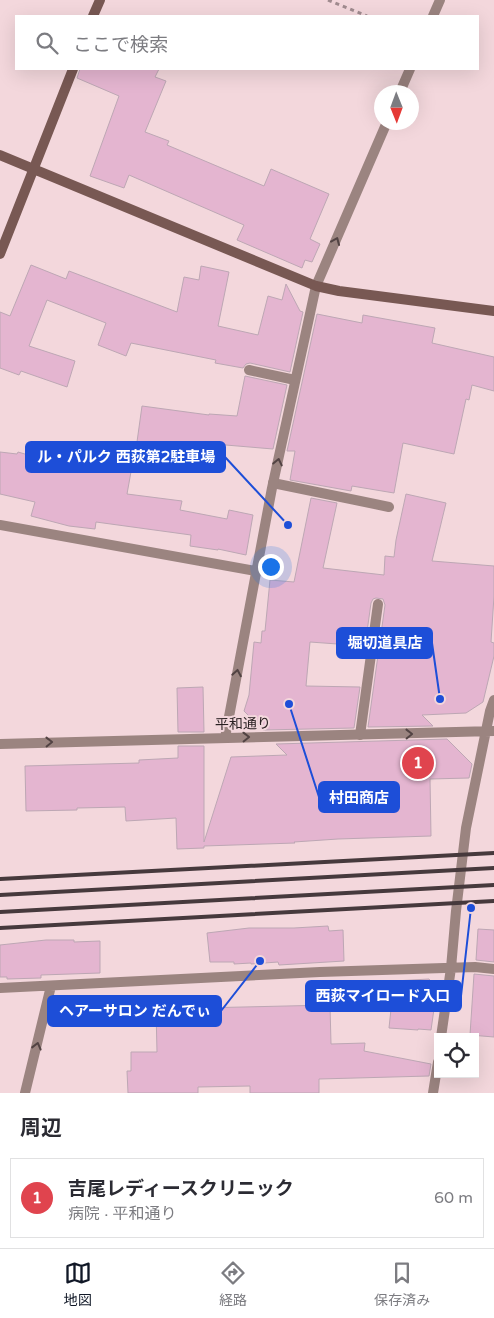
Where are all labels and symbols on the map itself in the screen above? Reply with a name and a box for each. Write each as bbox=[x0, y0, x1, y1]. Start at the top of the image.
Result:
north arrow bbox=[374, 85, 419, 130]
one-way arrow bbox=[329, 237, 340, 246]
callout: ル・パルク 西荻第2駐車場 bbox=[26, 442, 225, 472]
text: ル・パルク 西荻第2駐車場 bbox=[37, 448, 215, 466]
one-way arrow bbox=[272, 457, 283, 466]
your location bbox=[258, 554, 284, 580]
callout: 堀切道具店 bbox=[337, 628, 432, 658]
text: 堀切道具店 bbox=[347, 634, 423, 652]
one-way arrow bbox=[231, 668, 242, 677]
street label: 平和通り bbox=[215, 715, 271, 733]
one-way arrow bbox=[405, 729, 413, 739]
one-way arrow bbox=[242, 732, 250, 743]
one-way arrow bbox=[45, 737, 53, 748]
pin: 1 bbox=[402, 744, 434, 782]
callout: 村田商店 bbox=[319, 782, 399, 812]
text: 村田商店 bbox=[329, 789, 389, 807]
callout: 西荻マイロード入口 bbox=[306, 981, 461, 1011]
text: 西荻マイロード入口 bbox=[315, 987, 451, 1005]
callout: ヘアーサロン だんでぃ bbox=[48, 996, 221, 1026]
text: ヘアーサロン だんでぃ bbox=[59, 1002, 211, 1020]
one-way arrow bbox=[31, 1041, 42, 1050]

